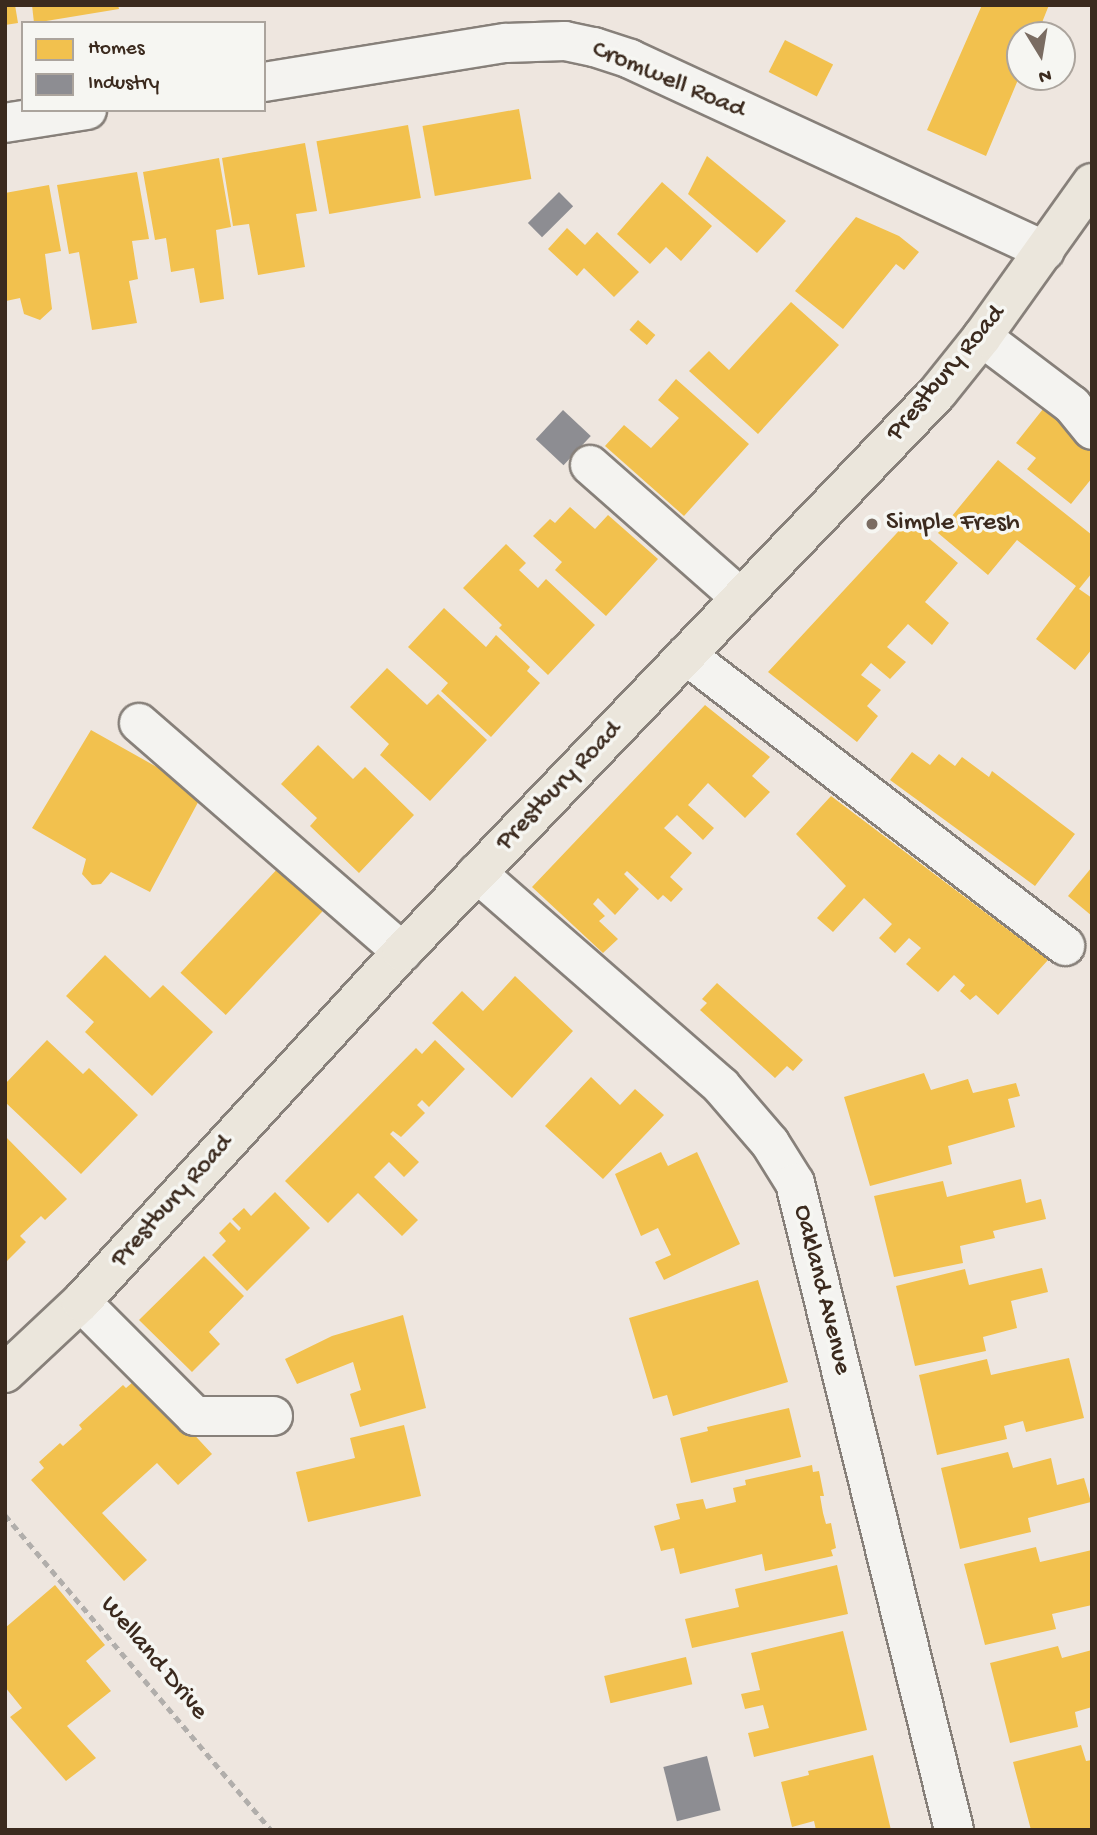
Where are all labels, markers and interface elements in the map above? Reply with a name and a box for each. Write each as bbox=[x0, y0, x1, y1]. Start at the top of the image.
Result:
legend bbox=[21, 21, 266, 112]
north arrow bbox=[1006, 21, 1076, 91]
street label: Cromwell Road bbox=[587, 35, 749, 127]
text: Homes bbox=[88, 37, 144, 62]
text: N bbox=[1036, 63, 1053, 88]
text: Industry bbox=[88, 72, 159, 97]
street label: Prestbury Road bbox=[881, 300, 1013, 448]
place label: Simple Fresh bbox=[886, 508, 1020, 540]
marker: Simple Fresh bbox=[864, 516, 880, 532]
street label: Prestbury Road bbox=[490, 716, 630, 858]
street label: Prestbury Road bbox=[105, 1129, 241, 1275]
street label: Oakland Avenue bbox=[785, 1202, 857, 1378]
street label: Welland Drive bbox=[92, 1591, 214, 1727]

